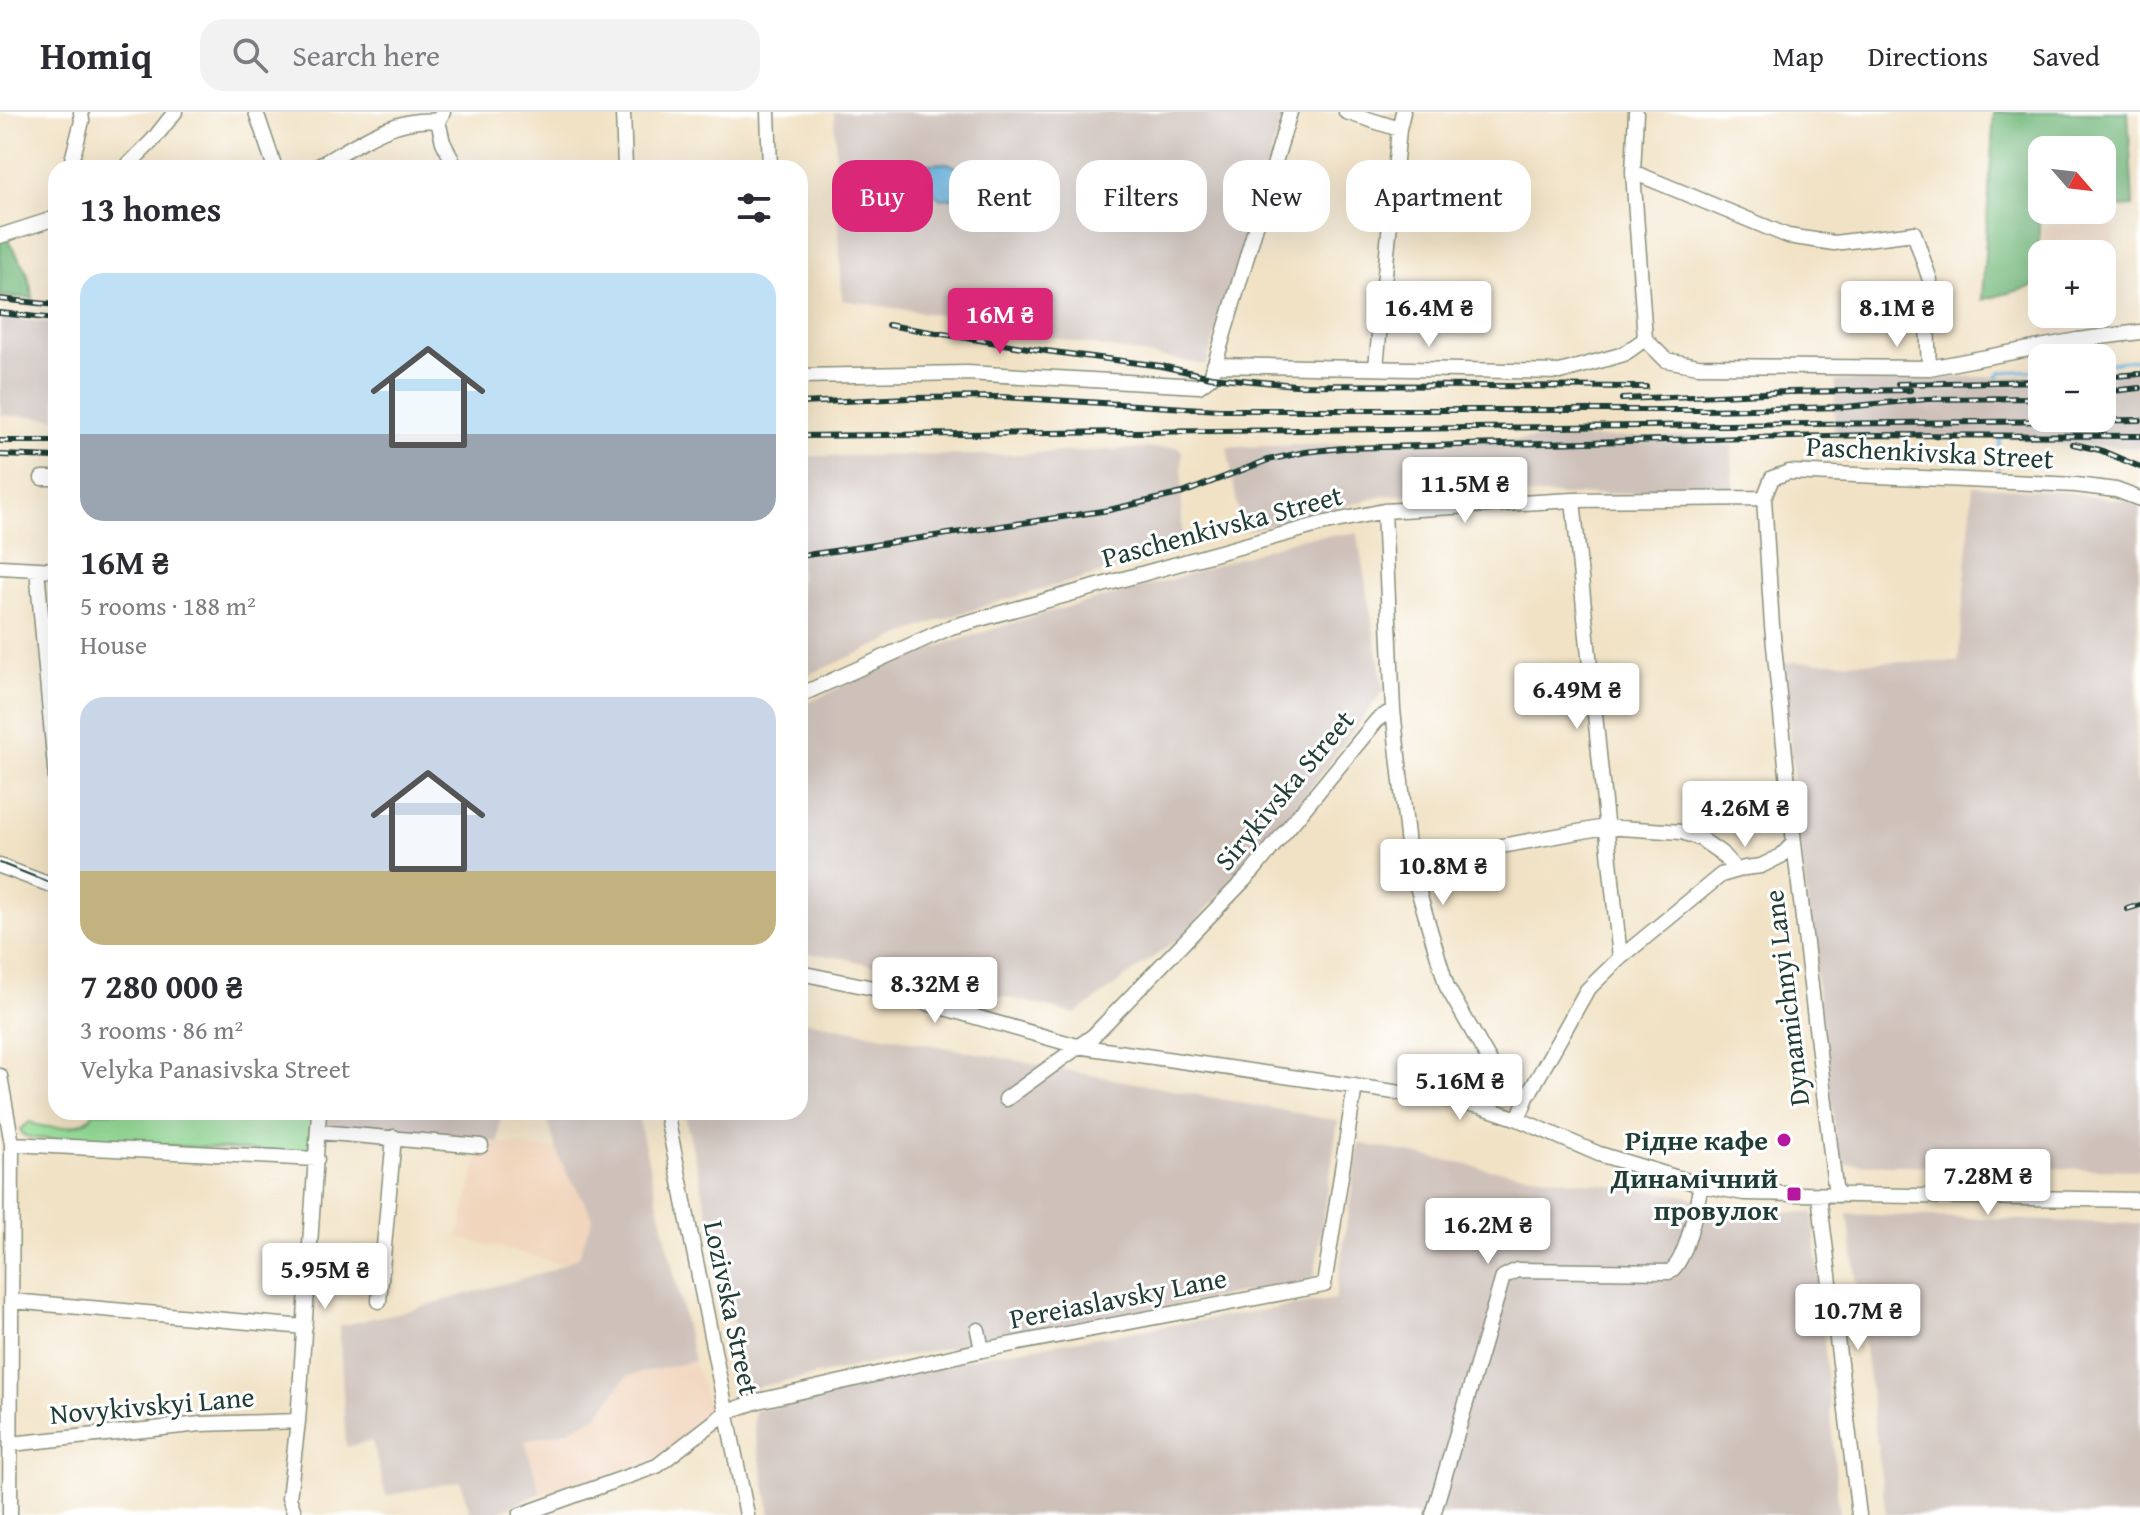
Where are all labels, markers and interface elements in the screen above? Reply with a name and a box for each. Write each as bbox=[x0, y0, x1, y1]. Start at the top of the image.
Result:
search box bbox=[200, 19, 760, 91]
text: Homiq bbox=[40, 27, 152, 83]
icon: search bbox=[228, 33, 272, 77]
text: Search here bbox=[292, 33, 440, 77]
text: Map bbox=[1772, 35, 1824, 76]
text: Directions bbox=[1868, 35, 1988, 76]
text: Saved bbox=[2032, 35, 2100, 76]
north arrow bbox=[2028, 136, 2116, 224]
map controls bbox=[2028, 136, 2116, 432]
chip: Buy bbox=[832, 160, 933, 232]
chip: Rent bbox=[949, 160, 1060, 232]
chip: Filters bbox=[1076, 160, 1207, 232]
chip: New bbox=[1223, 160, 1330, 232]
chip: Apartment bbox=[1346, 160, 1531, 232]
text: 13 homes bbox=[80, 184, 221, 233]
icon: filters bbox=[732, 186, 776, 230]
button: + bbox=[2028, 240, 2116, 328]
pin: 16.4M ₴ bbox=[1355, 281, 1503, 349]
pin: 8.1M ₴ bbox=[1832, 281, 1962, 349]
text: 16.4M ₴ bbox=[1384, 287, 1474, 326]
text: 8.1M ₴ bbox=[1859, 287, 1935, 326]
pin: 16M ₴ bbox=[944, 288, 1056, 356]
text: 16M ₴ bbox=[966, 294, 1034, 333]
icon: home bbox=[356, 325, 500, 469]
button: − bbox=[2028, 344, 2116, 432]
street label: Paschenkivska Street bbox=[1805, 425, 2055, 478]
pin: 11.5M ₴ bbox=[1391, 457, 1539, 525]
text: 11.5M ₴ bbox=[1420, 463, 1510, 502]
street label: Paschenkivska Street bbox=[1097, 474, 1347, 577]
text: 16M ₴ bbox=[80, 537, 170, 586]
text: 5 rooms · 188 m² bbox=[80, 586, 256, 625]
text: House bbox=[80, 625, 147, 664]
pin: 6.49M ₴ bbox=[1503, 663, 1651, 731]
text: 6.49M ₴ bbox=[1532, 669, 1622, 708]
street label: Sirykivska Street bbox=[1204, 700, 1363, 879]
icon: home bbox=[356, 749, 500, 893]
pin: 4.26M ₴ bbox=[1671, 781, 1819, 849]
text: 4.26M ₴ bbox=[1700, 787, 1790, 826]
pin: 10.8M ₴ bbox=[1369, 839, 1517, 907]
text: 10.8M ₴ bbox=[1398, 845, 1488, 884]
street label: Dynamichnyi Lane bbox=[1752, 887, 1819, 1109]
pin: 8.32M ₴ bbox=[861, 957, 1009, 1025]
text: 7 280 000 ₴ bbox=[80, 961, 243, 1010]
text: 8.32M ₴ bbox=[890, 963, 980, 1002]
text: 3 rooms · 86 m² bbox=[80, 1010, 243, 1049]
text: Velyka Panasivska Street bbox=[80, 1049, 350, 1088]
pin: 5.16M ₴ bbox=[1386, 1054, 1534, 1122]
text: 5.16M ₴ bbox=[1415, 1060, 1505, 1099]
place label: Рідне кафе bbox=[1625, 1119, 1768, 1160]
marker: Рідне кафе bbox=[1775, 1131, 1793, 1149]
pin: 7.28M ₴ bbox=[1914, 1149, 2062, 1217]
text: 7.28M ₴ bbox=[1943, 1155, 2033, 1194]
place label: Динамічний провулок bbox=[1610, 1157, 1779, 1230]
marker: Динамічний провулок bbox=[1785, 1185, 1803, 1203]
pin: 16.2M ₴ bbox=[1414, 1198, 1562, 1266]
text: 16.2M ₴ bbox=[1443, 1204, 1533, 1243]
street label: Lozivska Street bbox=[694, 1217, 771, 1399]
pin: 5.95M ₴ bbox=[251, 1243, 399, 1311]
text: 5.95M ₴ bbox=[280, 1249, 370, 1288]
street label: Pereiaslavsky Lane bbox=[1006, 1256, 1230, 1339]
pin: 10.7M ₴ bbox=[1784, 1284, 1932, 1352]
text: 10.7M ₴ bbox=[1813, 1290, 1903, 1329]
street label: Novykivskyi Lane bbox=[48, 1375, 256, 1434]

